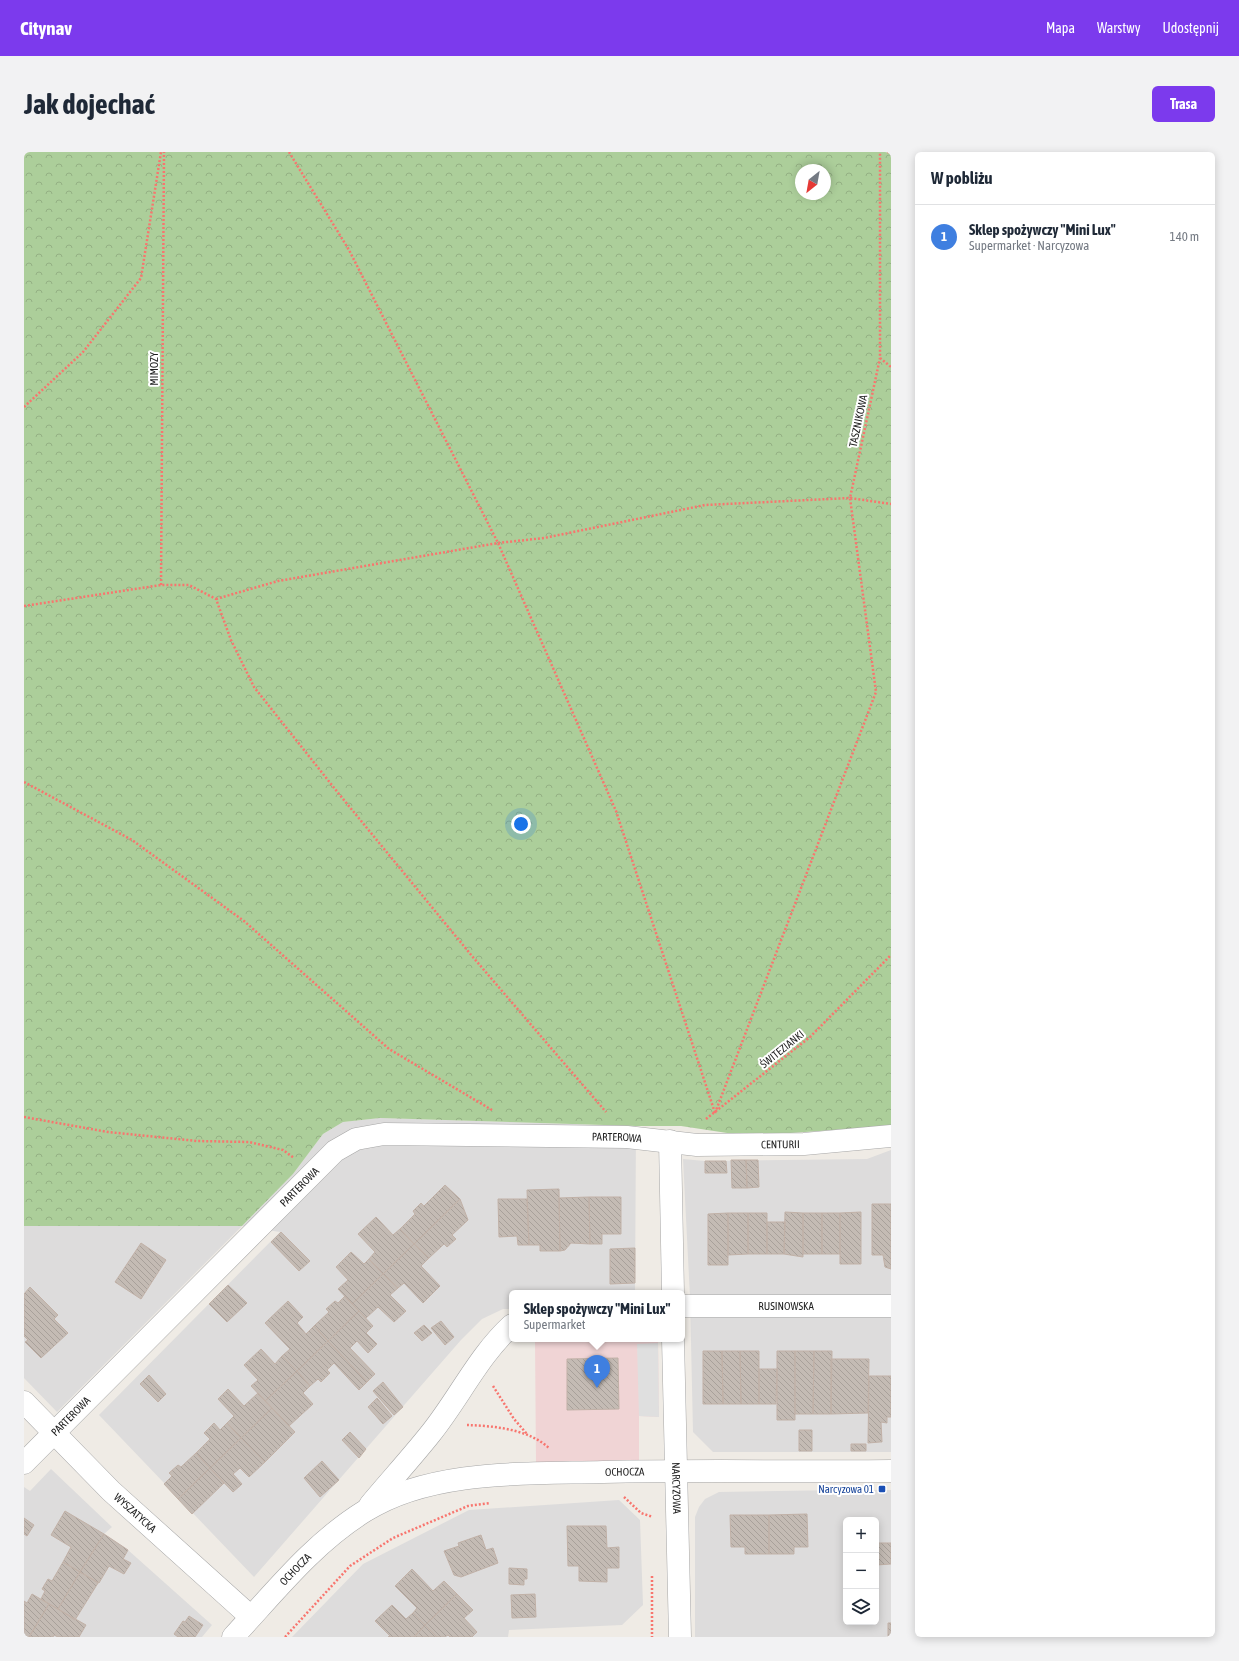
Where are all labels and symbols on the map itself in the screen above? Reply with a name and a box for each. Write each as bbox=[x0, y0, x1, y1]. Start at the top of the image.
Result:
north arrow bbox=[795, 164, 831, 200]
street label: MIMOZY bbox=[148, 352, 160, 386]
street label: TASZNIKOWA bbox=[847, 393, 870, 448]
your location bbox=[511, 814, 531, 834]
street label: ŚWITEZIANKI bbox=[758, 1028, 806, 1070]
street label: PARTEROWA bbox=[592, 1131, 643, 1145]
street label: CENTURII bbox=[761, 1138, 800, 1150]
street label: PARTEROWA bbox=[277, 1164, 322, 1209]
street label: RUSINOWSKA bbox=[758, 1300, 814, 1312]
pin: 1 bbox=[584, 1355, 610, 1388]
street label: PARTEROWA bbox=[49, 1394, 93, 1438]
street label: NARCYZOWA bbox=[670, 1462, 683, 1514]
street label: OCHOCZA bbox=[605, 1465, 645, 1478]
place label: Narcyzowa 01 bbox=[818, 1483, 874, 1495]
marker: Narcyzowa 01 bbox=[877, 1484, 887, 1494]
street label: WYSZATYCKA bbox=[112, 1491, 159, 1535]
street label: OCHOCZA bbox=[277, 1551, 314, 1588]

